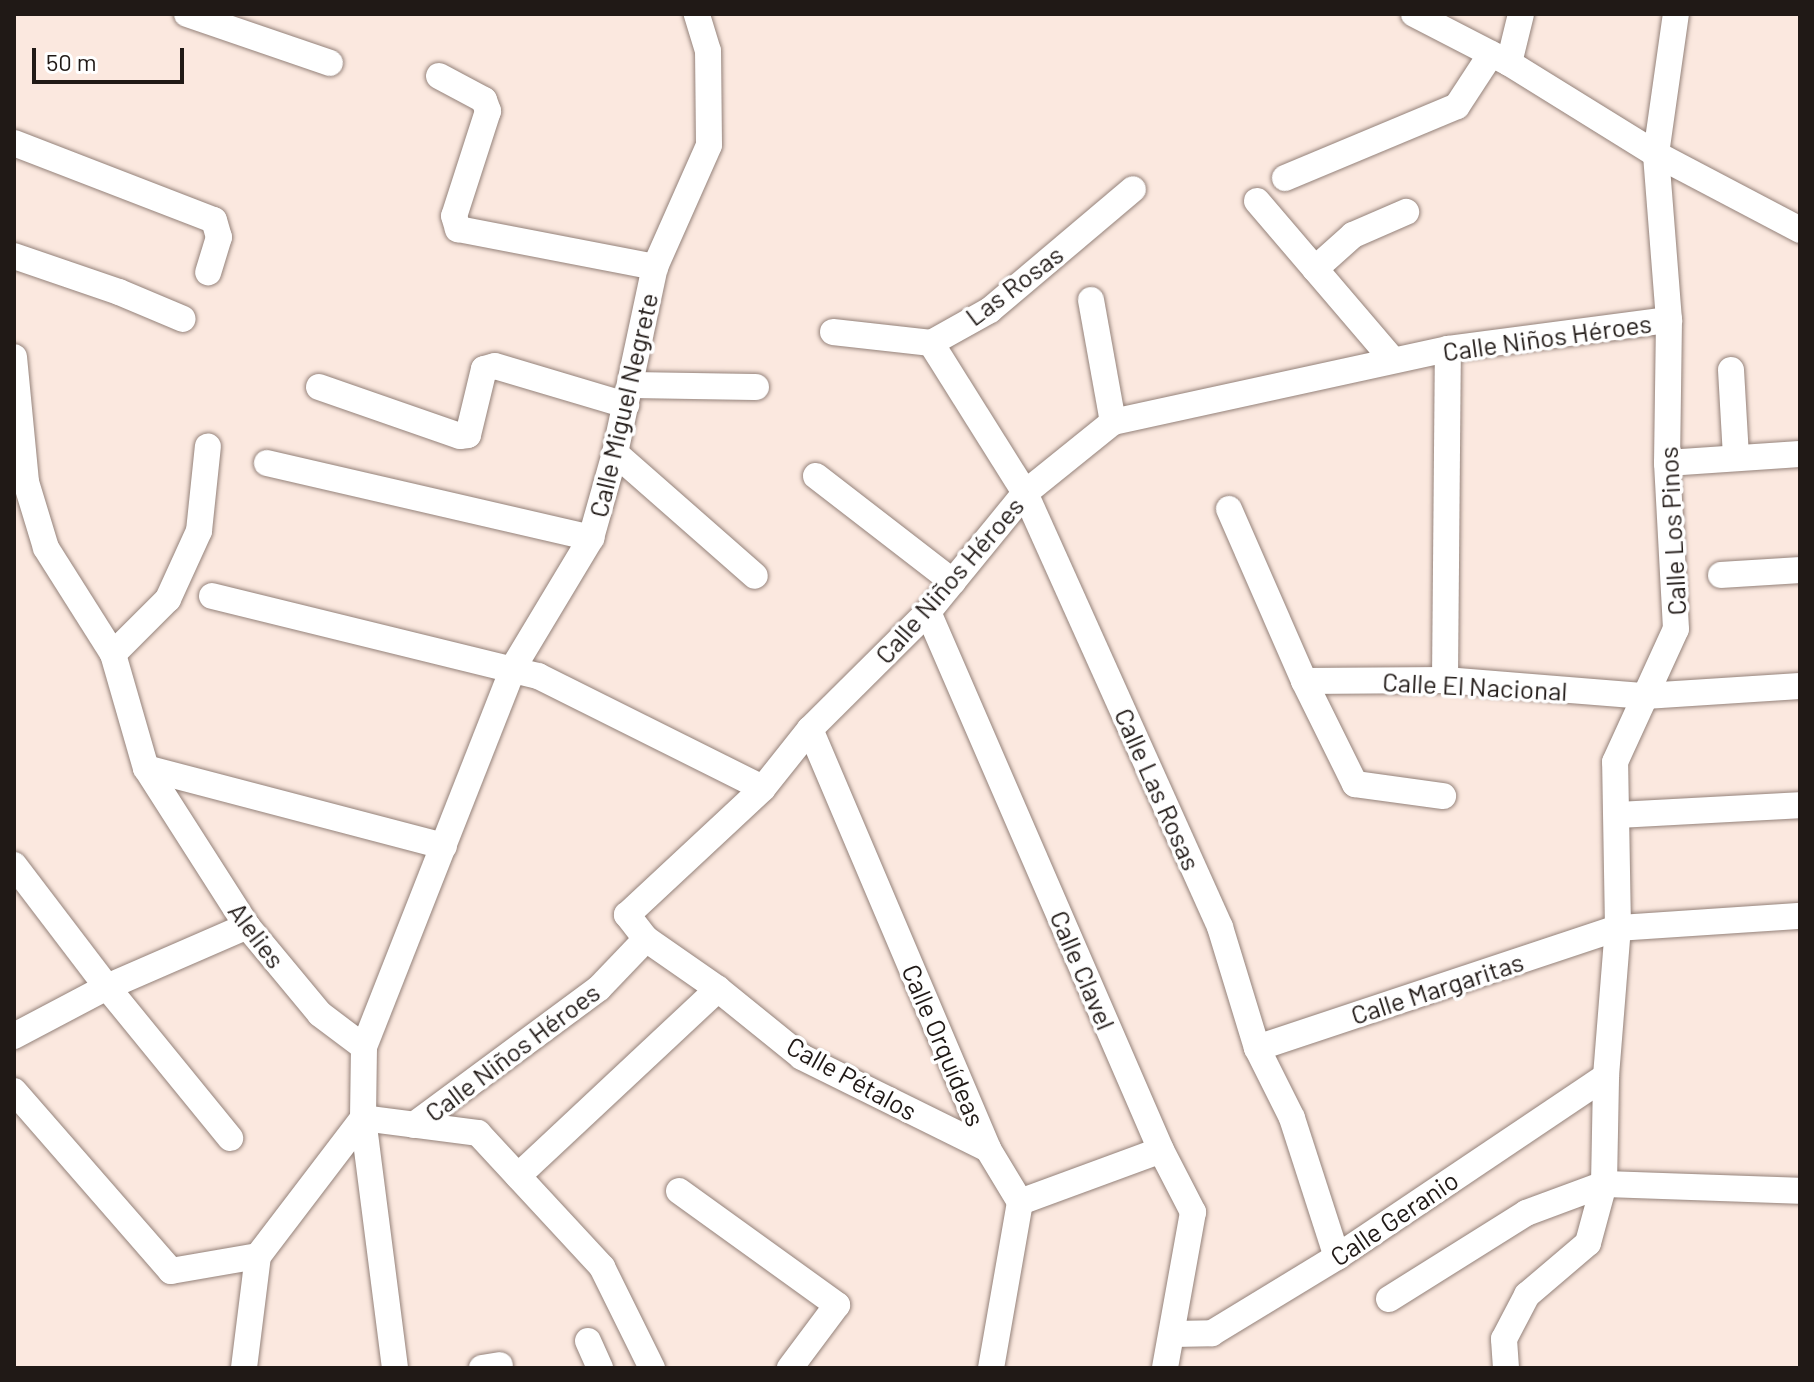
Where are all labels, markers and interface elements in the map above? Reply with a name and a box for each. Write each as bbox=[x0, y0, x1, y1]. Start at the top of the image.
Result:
scale bar bbox=[36, 32, 188, 82]
text: 50 m bbox=[46, 47, 97, 76]
street label: Las Rosas bbox=[959, 238, 1069, 332]
street label: Calle Miguel Negrete bbox=[582, 290, 664, 520]
street label: Calle Niños Héroes bbox=[1441, 307, 1653, 367]
street label: Calle Los Pinos bbox=[1652, 446, 1692, 616]
street label: Calle Niños Héroes bbox=[868, 490, 1030, 670]
street label: Calle El Nacional bbox=[1382, 666, 1568, 706]
street label: Calle Las Rosas bbox=[1108, 703, 1208, 875]
street label: Alelies bbox=[222, 896, 292, 974]
street label: Calle Clavel bbox=[1044, 906, 1122, 1034]
street label: Calle Margaritas bbox=[1347, 945, 1527, 1031]
street label: Calle Orquídeas bbox=[896, 959, 992, 1131]
street label: Calle Niños Héroes bbox=[419, 976, 605, 1128]
street label: Calle Pétalos bbox=[782, 1029, 922, 1127]
street label: Calle Geranio bbox=[1324, 1164, 1464, 1272]

